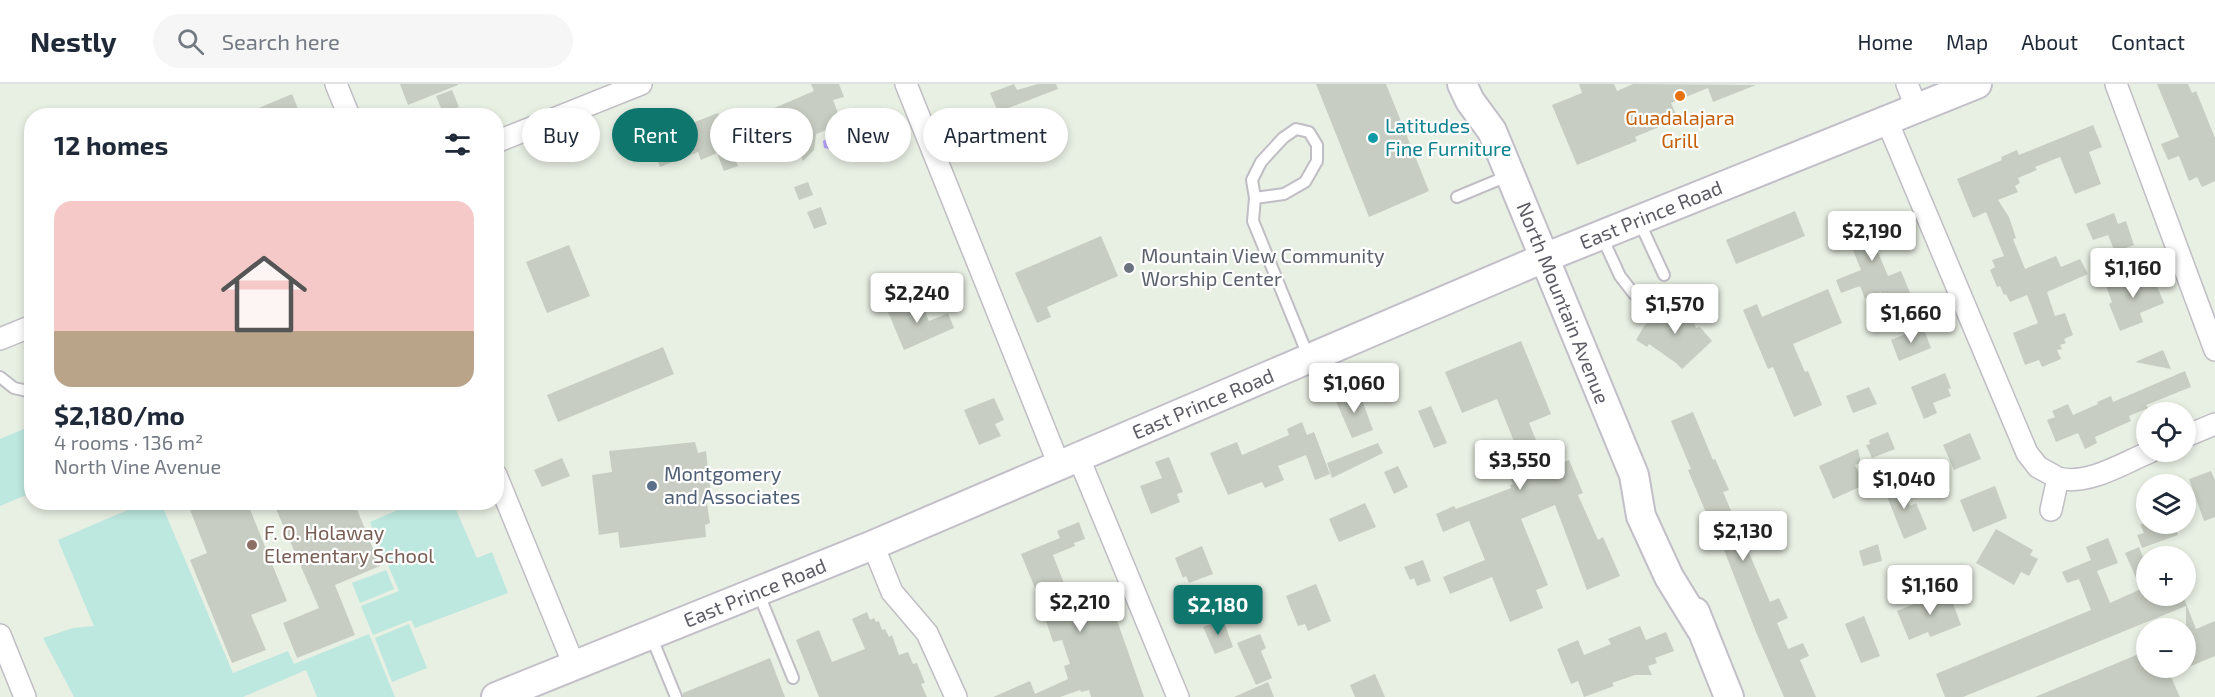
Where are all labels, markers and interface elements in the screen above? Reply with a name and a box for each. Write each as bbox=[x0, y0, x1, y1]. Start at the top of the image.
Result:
search box bbox=[153, 14, 573, 68]
text: Nestly bbox=[30, 24, 117, 58]
icon: search bbox=[174, 25, 207, 58]
text: Search here bbox=[222, 28, 340, 54]
text: Home bbox=[1857, 29, 1913, 54]
text: Map bbox=[1946, 29, 1988, 54]
text: About bbox=[2021, 29, 2078, 54]
text: Contact bbox=[2111, 29, 2185, 54]
marker: Guadalajara Grill bbox=[1673, 89, 1687, 103]
place label: Guadalajara Grill bbox=[1625, 105, 1735, 152]
chip: Buy bbox=[522, 108, 600, 162]
chip: Rent bbox=[612, 108, 698, 162]
chip: Filters bbox=[710, 108, 813, 162]
chip: New bbox=[825, 108, 911, 162]
chip: Apartment bbox=[923, 108, 1068, 162]
place label: Latitudes Fine Furniture bbox=[1385, 113, 1512, 160]
icon: filters bbox=[441, 128, 474, 161]
text: 12 homes bbox=[54, 129, 168, 160]
marker: Latitudes Fine Furniture bbox=[1366, 131, 1380, 145]
street label: East Prince Road bbox=[1576, 175, 1725, 254]
street label: North Mountain Avenue bbox=[1512, 198, 1615, 407]
pin: $2,190 bbox=[1823, 211, 1921, 262]
text: $2,190 bbox=[1842, 218, 1902, 242]
icon: home bbox=[210, 240, 318, 348]
place label: Mountain View Community Worship Center bbox=[1141, 243, 1385, 290]
pin: $1,160 bbox=[2084, 248, 2182, 299]
text: $1,160 bbox=[2104, 255, 2162, 279]
marker: Mountain View Community Worship Center bbox=[1122, 261, 1136, 275]
pin: $2,240 bbox=[868, 273, 966, 324]
text: $2,240 bbox=[884, 280, 950, 304]
pin: $1,570 bbox=[1626, 284, 1724, 335]
text: $1,570 bbox=[1645, 291, 1705, 315]
pin: $1,660 bbox=[1862, 293, 1960, 344]
text: $1,660 bbox=[1880, 300, 1942, 324]
street label: East Prince Road bbox=[1128, 362, 1277, 444]
pin: $1,060 bbox=[1305, 363, 1403, 414]
text: $1,060 bbox=[1323, 370, 1385, 394]
text: $2,180/mo bbox=[54, 399, 185, 430]
map controls bbox=[2136, 402, 2196, 678]
button: locate bbox=[2136, 402, 2196, 462]
text: 4 rooms · 136 m² bbox=[54, 430, 203, 454]
pin: $3,550 bbox=[1471, 440, 1569, 491]
text: $3,550 bbox=[1489, 447, 1551, 471]
text: North Vine Avenue bbox=[54, 454, 221, 478]
pin: $1,040 bbox=[1855, 459, 1953, 510]
place label: Montgomery and Associates bbox=[664, 461, 800, 508]
text: $1,040 bbox=[1872, 466, 1936, 490]
button: layers bbox=[2136, 474, 2196, 534]
marker: Montgomery and Associates bbox=[645, 479, 659, 493]
pin: $2,130 bbox=[1694, 511, 1792, 562]
text: $2,130 bbox=[1713, 518, 1773, 542]
place label: F. O. Holaway Elementary School bbox=[264, 520, 434, 567]
marker: F. O. Holaway Elementary School bbox=[245, 538, 259, 552]
button: + bbox=[2136, 546, 2196, 606]
street label: East Prince Road bbox=[680, 553, 829, 632]
pin: $1,160 bbox=[1881, 565, 1979, 616]
text: $1,160 bbox=[1901, 572, 1959, 596]
pin: $2,210 bbox=[1031, 582, 1129, 633]
pin: $2,180 bbox=[1169, 585, 1267, 636]
text: $2,210 bbox=[1050, 589, 1110, 613]
text: $2,180 bbox=[1188, 592, 1248, 616]
button: − bbox=[2136, 618, 2196, 678]

